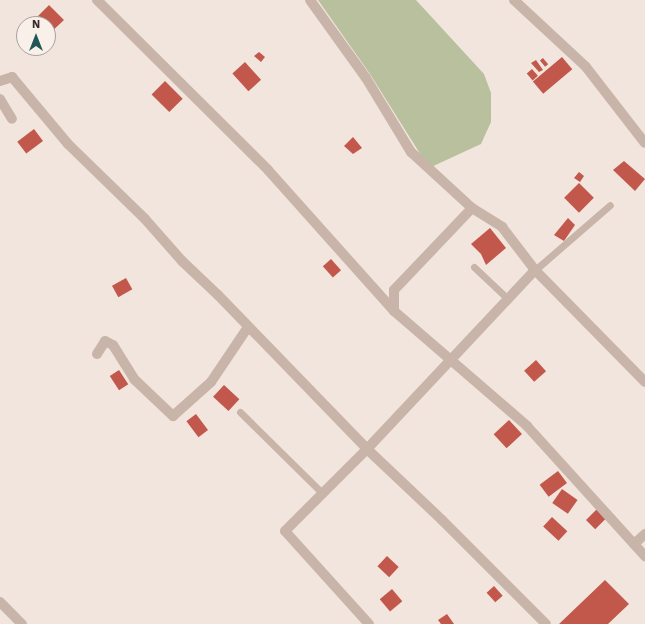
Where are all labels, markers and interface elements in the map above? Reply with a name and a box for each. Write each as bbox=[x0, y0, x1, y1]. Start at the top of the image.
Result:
north arrow bbox=[16, 16, 56, 56]
text: N bbox=[32, 18, 40, 31]

